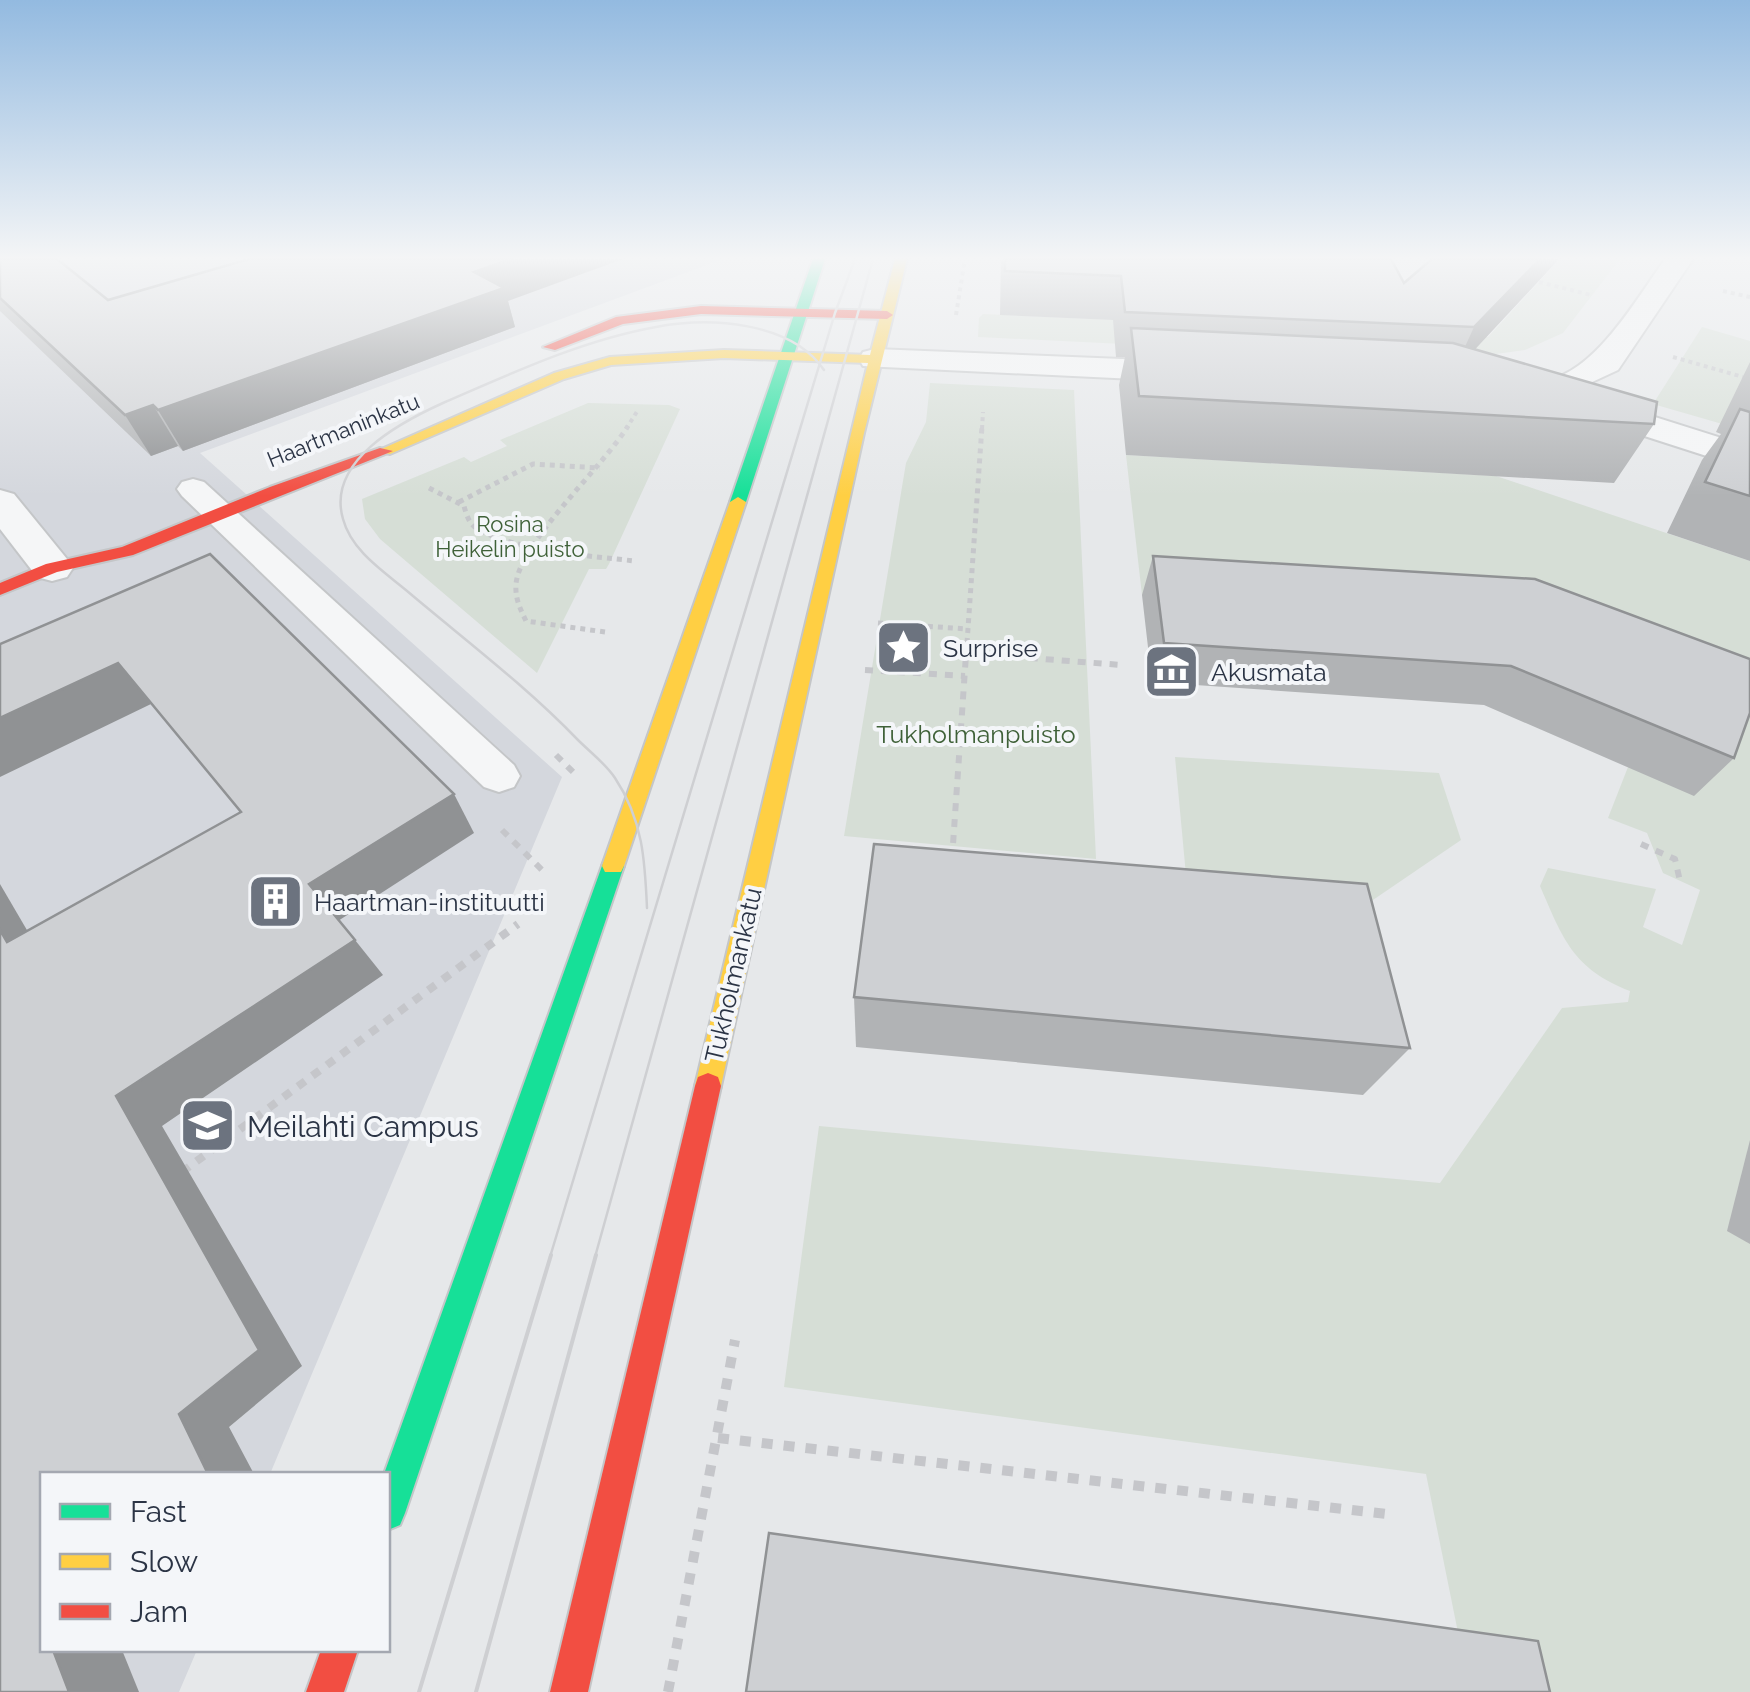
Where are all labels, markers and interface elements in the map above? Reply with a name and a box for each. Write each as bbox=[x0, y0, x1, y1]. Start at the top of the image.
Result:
street label: Haartmaninkatu bbox=[263, 388, 423, 472]
park label: Rosina Heikelin puisto bbox=[435, 511, 585, 562]
place icon: Surprise bbox=[874, 618, 934, 678]
place label: Surprise bbox=[943, 633, 1038, 663]
museum icon: Akusmata bbox=[1142, 642, 1202, 702]
place label: Akusmata bbox=[1211, 657, 1327, 687]
park label: Tukholmanpuisto bbox=[876, 719, 1076, 749]
building icon: Haartman-instituutti bbox=[245, 872, 305, 932]
street label: Tukholmankatu bbox=[698, 885, 768, 1065]
place label: Haartman-instituutti bbox=[314, 887, 545, 917]
school or university icon: Meilahti Campus bbox=[178, 1096, 238, 1156]
place label: Meilahti Campus bbox=[247, 1109, 479, 1144]
legend bbox=[40, 1472, 390, 1652]
text: Fast bbox=[130, 1494, 187, 1529]
text: Slow bbox=[130, 1544, 198, 1579]
text: Jam bbox=[130, 1594, 188, 1629]

